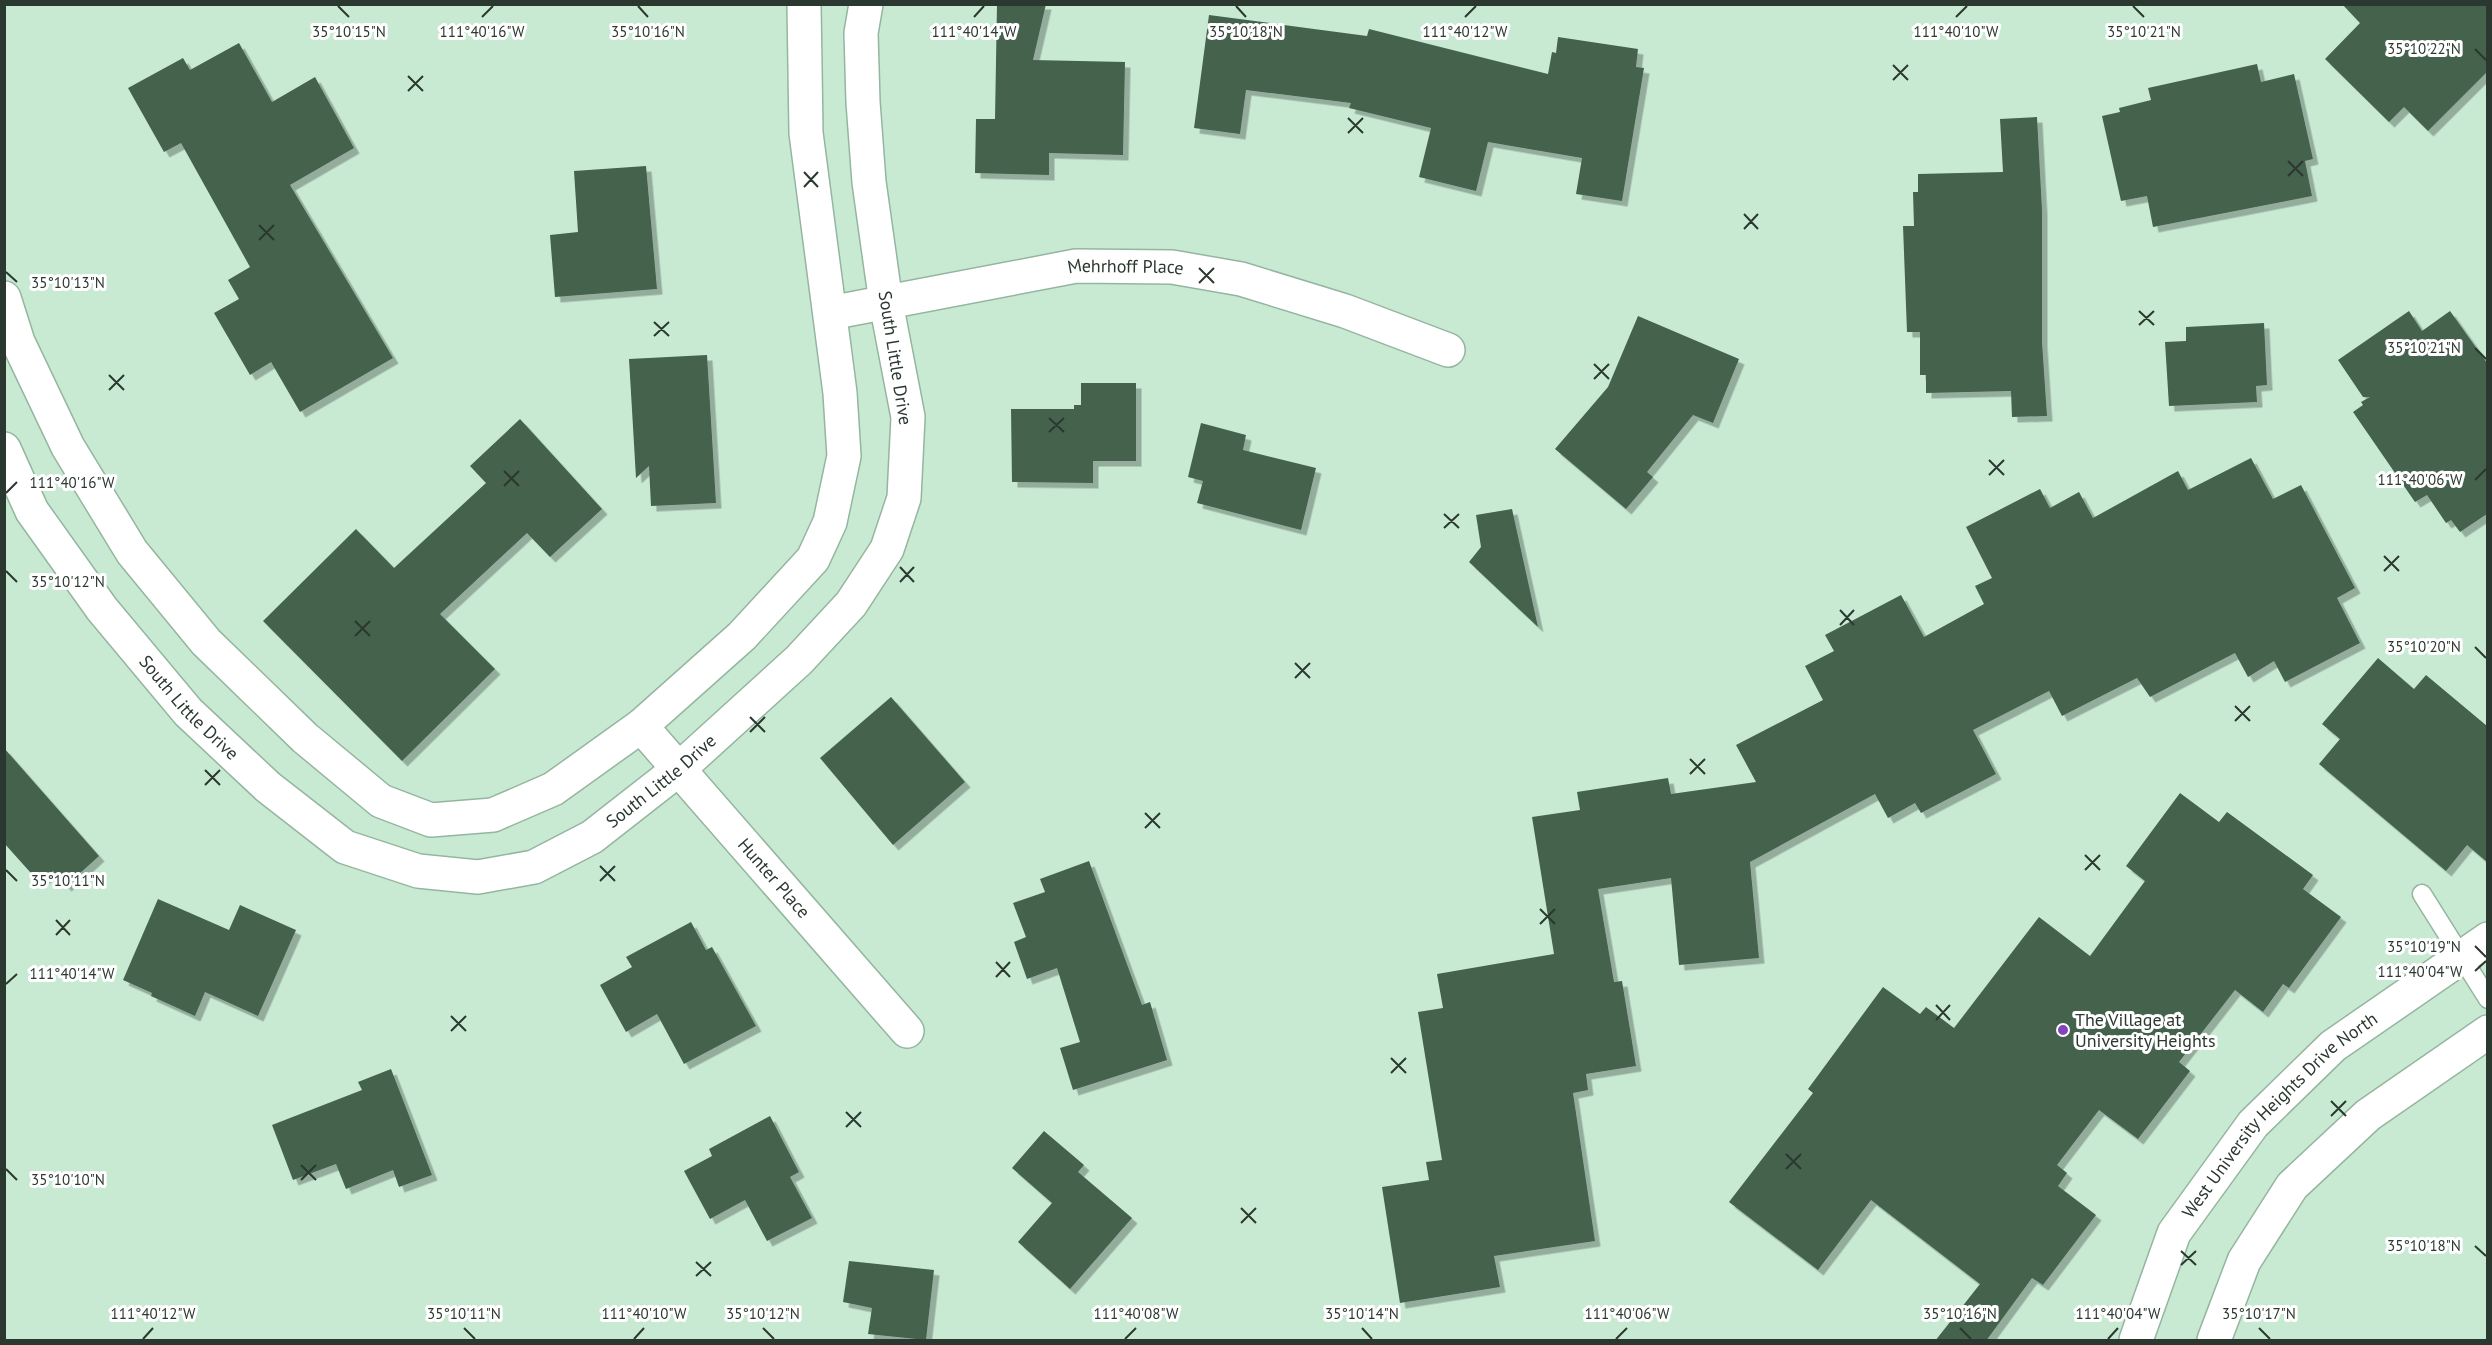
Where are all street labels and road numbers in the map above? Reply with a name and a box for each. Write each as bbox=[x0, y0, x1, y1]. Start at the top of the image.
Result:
street label: Mehrhoff Place bbox=[1065, 253, 1185, 280]
street label: South Little Drive bbox=[874, 289, 917, 427]
street label: South Little Drive bbox=[134, 650, 244, 765]
street label: South Little Drive bbox=[601, 729, 721, 833]
street label: Hunter Place bbox=[733, 833, 815, 923]
street label: West University Heights Drive North bbox=[2177, 1007, 2382, 1222]

